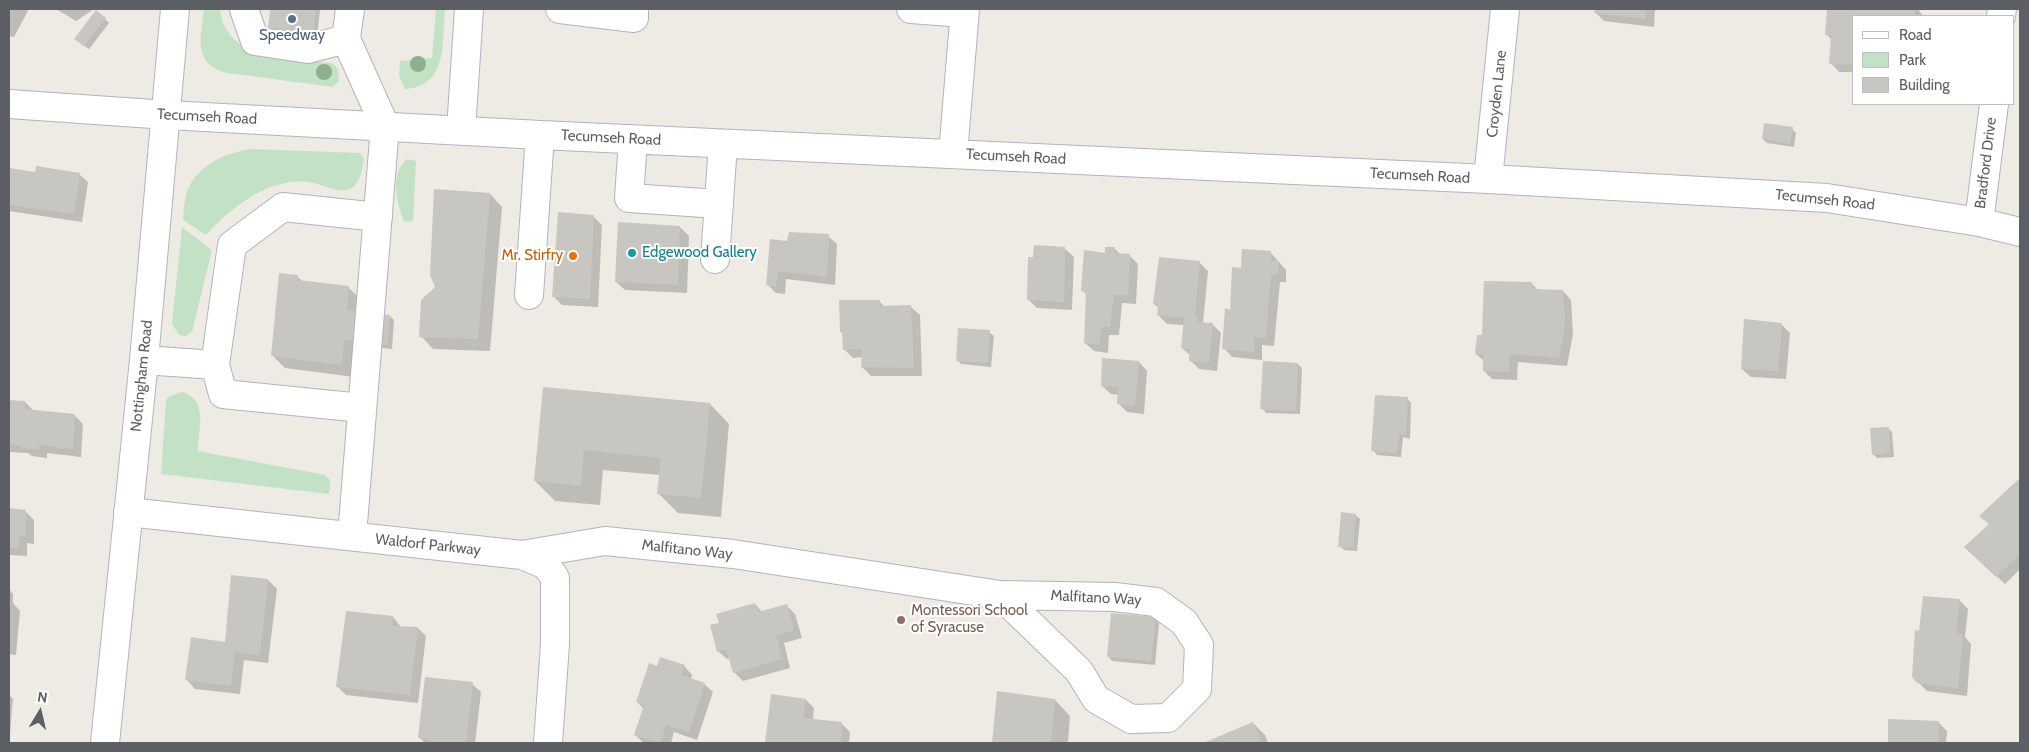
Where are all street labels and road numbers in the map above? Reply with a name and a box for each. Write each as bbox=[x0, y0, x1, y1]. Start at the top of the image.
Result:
street label: Croyden Lane bbox=[1483, 49, 1511, 139]
street label: Tecumseh Road bbox=[156, 105, 258, 129]
street label: Bradford Drive bbox=[1971, 116, 2001, 210]
street label: Tecumseh Road bbox=[560, 126, 662, 150]
street label: Tecumseh Road bbox=[965, 145, 1067, 169]
street label: Tecumseh Road bbox=[1369, 164, 1471, 188]
street label: Tecumseh Road bbox=[1774, 186, 1876, 214]
street label: Nottingham Road bbox=[127, 319, 157, 433]
street label: Waldorf Parkway bbox=[374, 530, 482, 560]
street label: Malfitano Way bbox=[641, 536, 733, 564]
street label: Malfitano Way bbox=[1050, 587, 1142, 609]

